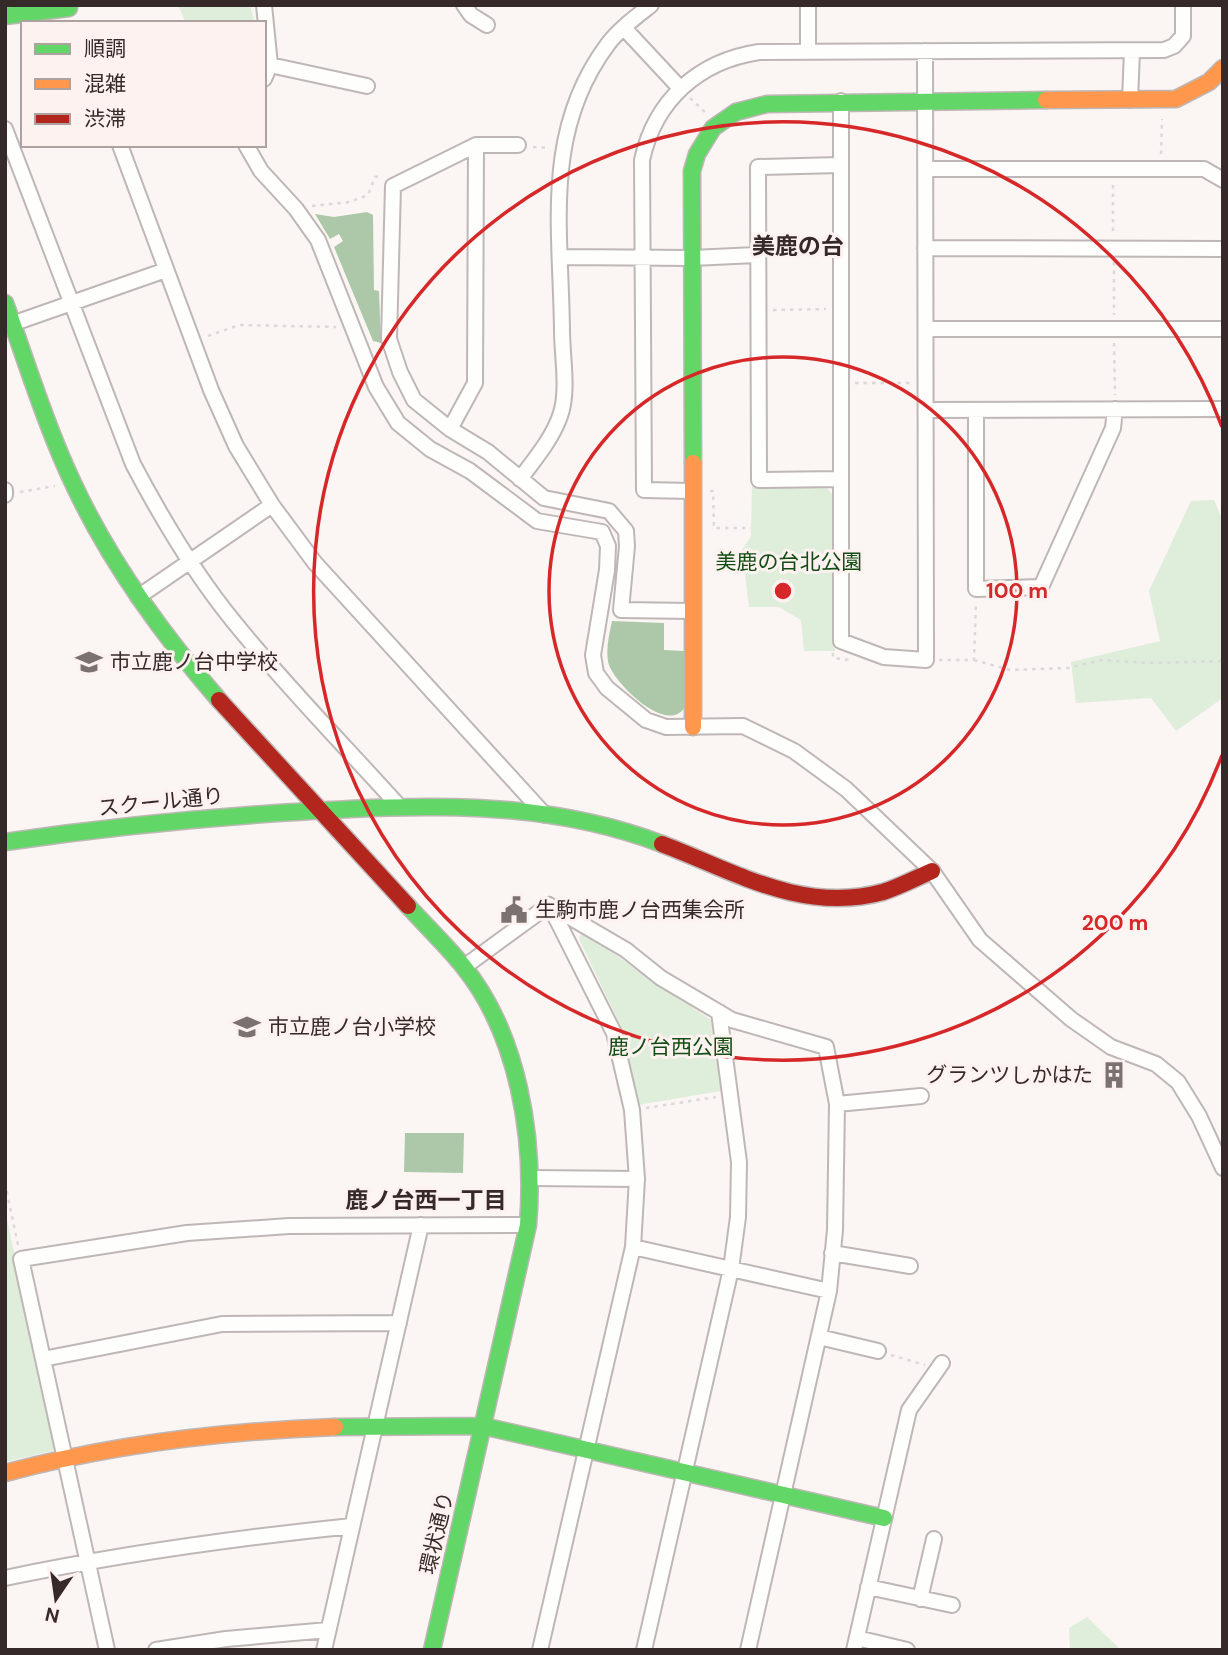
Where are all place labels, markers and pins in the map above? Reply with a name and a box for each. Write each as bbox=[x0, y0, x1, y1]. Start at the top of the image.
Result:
centre of rings bbox=[771, 579, 795, 603]
school or university icon: 市立鹿ノ台中学校 bbox=[74, 647, 104, 677]
place label: 市立鹿ノ台中学校 bbox=[110, 648, 278, 676]
public building icon: 生駒市鹿ノ台西集会所 bbox=[499, 895, 529, 925]
place label: 生駒市鹿ノ台西集会所 bbox=[535, 896, 745, 924]
school or university icon: 市立鹿ノ台小学校 bbox=[232, 1012, 262, 1042]
place label: 市立鹿ノ台小学校 bbox=[268, 1013, 436, 1041]
building icon: グランツしかはた bbox=[1099, 1060, 1129, 1090]
place label: グランツしかはた bbox=[926, 1061, 1093, 1089]

